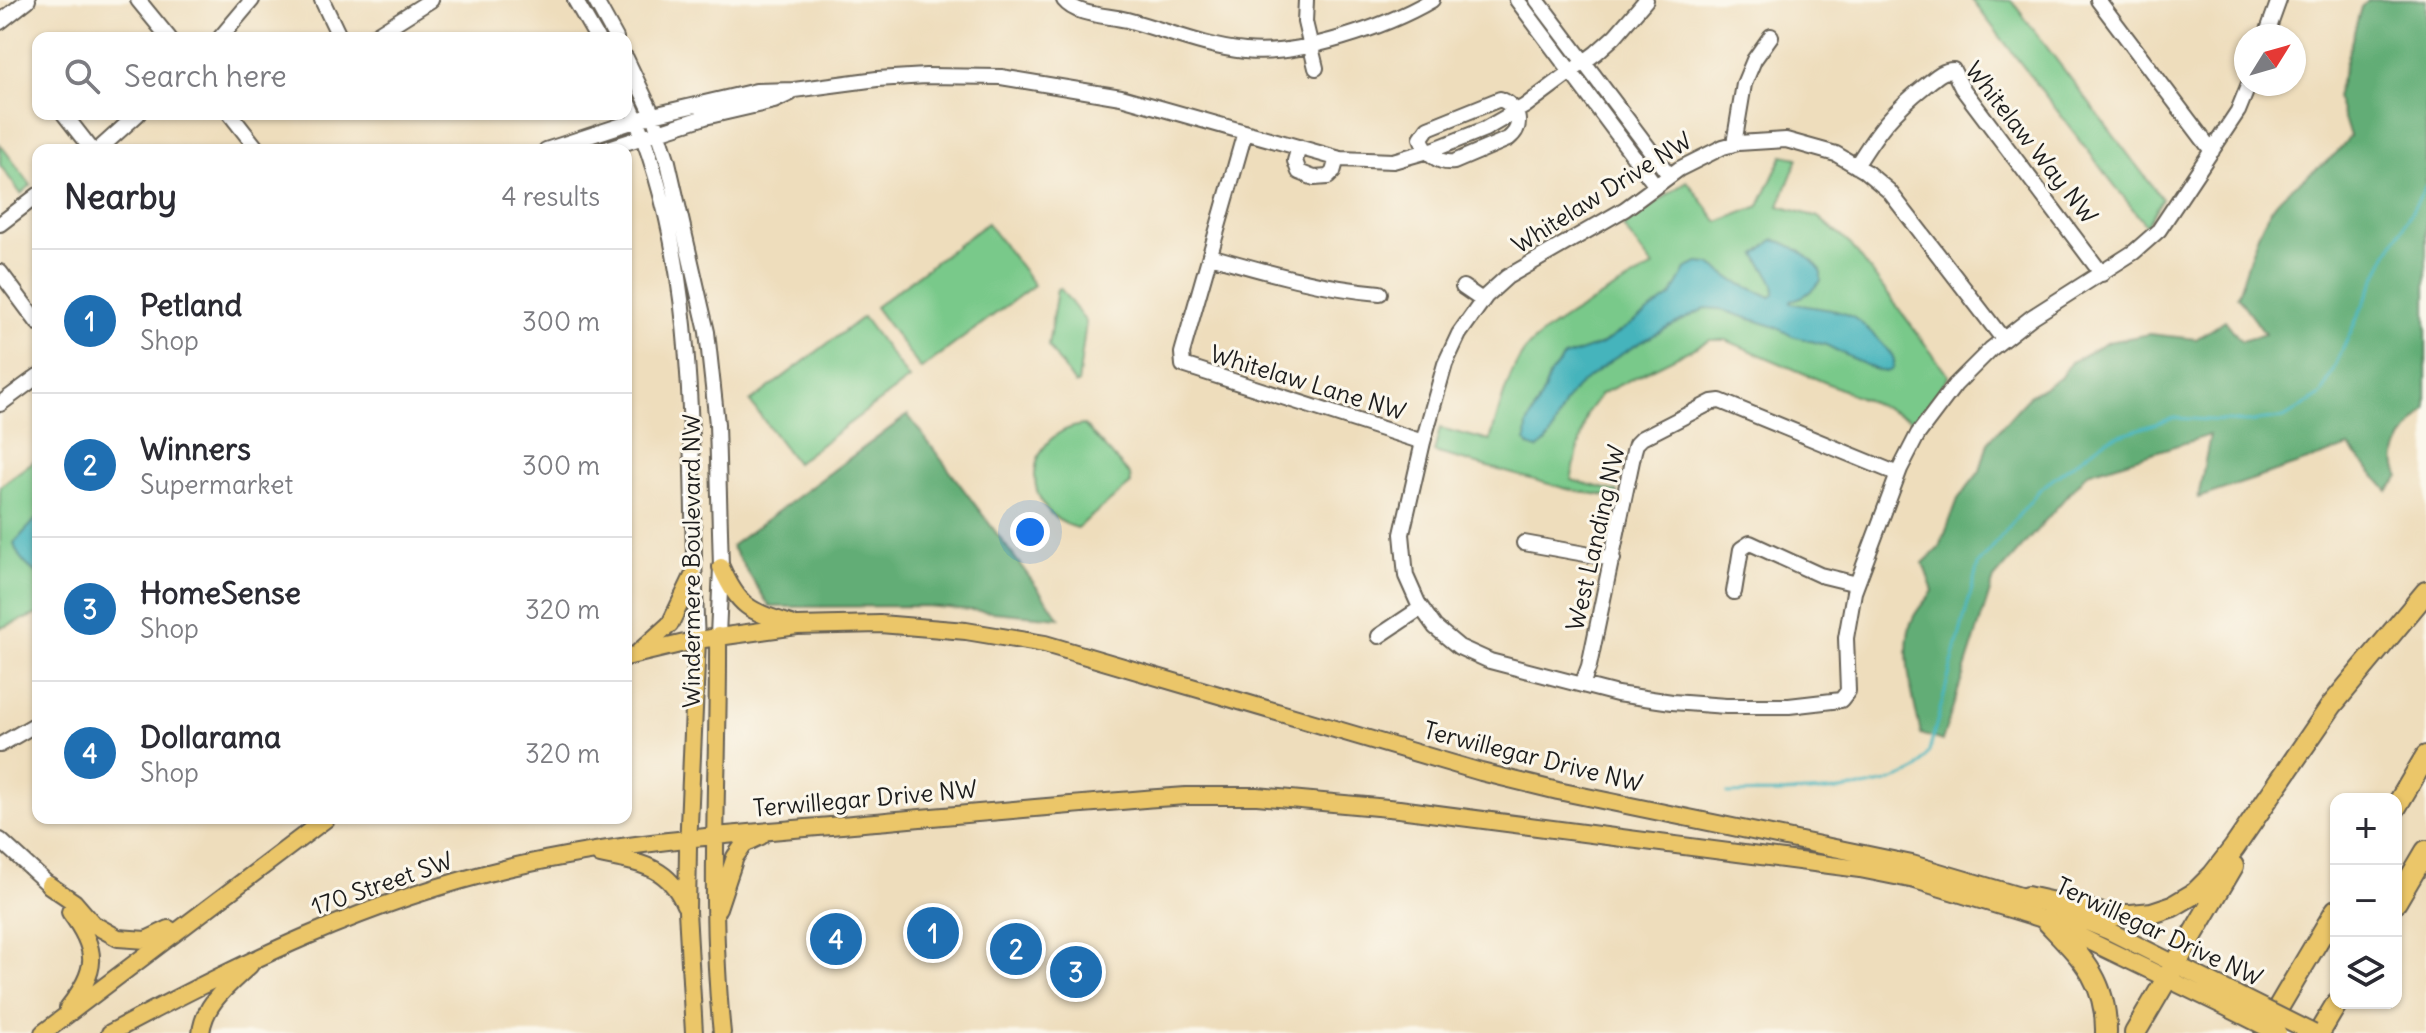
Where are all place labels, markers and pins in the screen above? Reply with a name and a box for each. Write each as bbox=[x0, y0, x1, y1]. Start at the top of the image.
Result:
pin: 1 bbox=[907, 903, 959, 963]
pin: 4 bbox=[810, 909, 862, 969]
pin: 2 bbox=[990, 919, 1042, 979]
pin: 3 bbox=[1050, 942, 1102, 1002]

